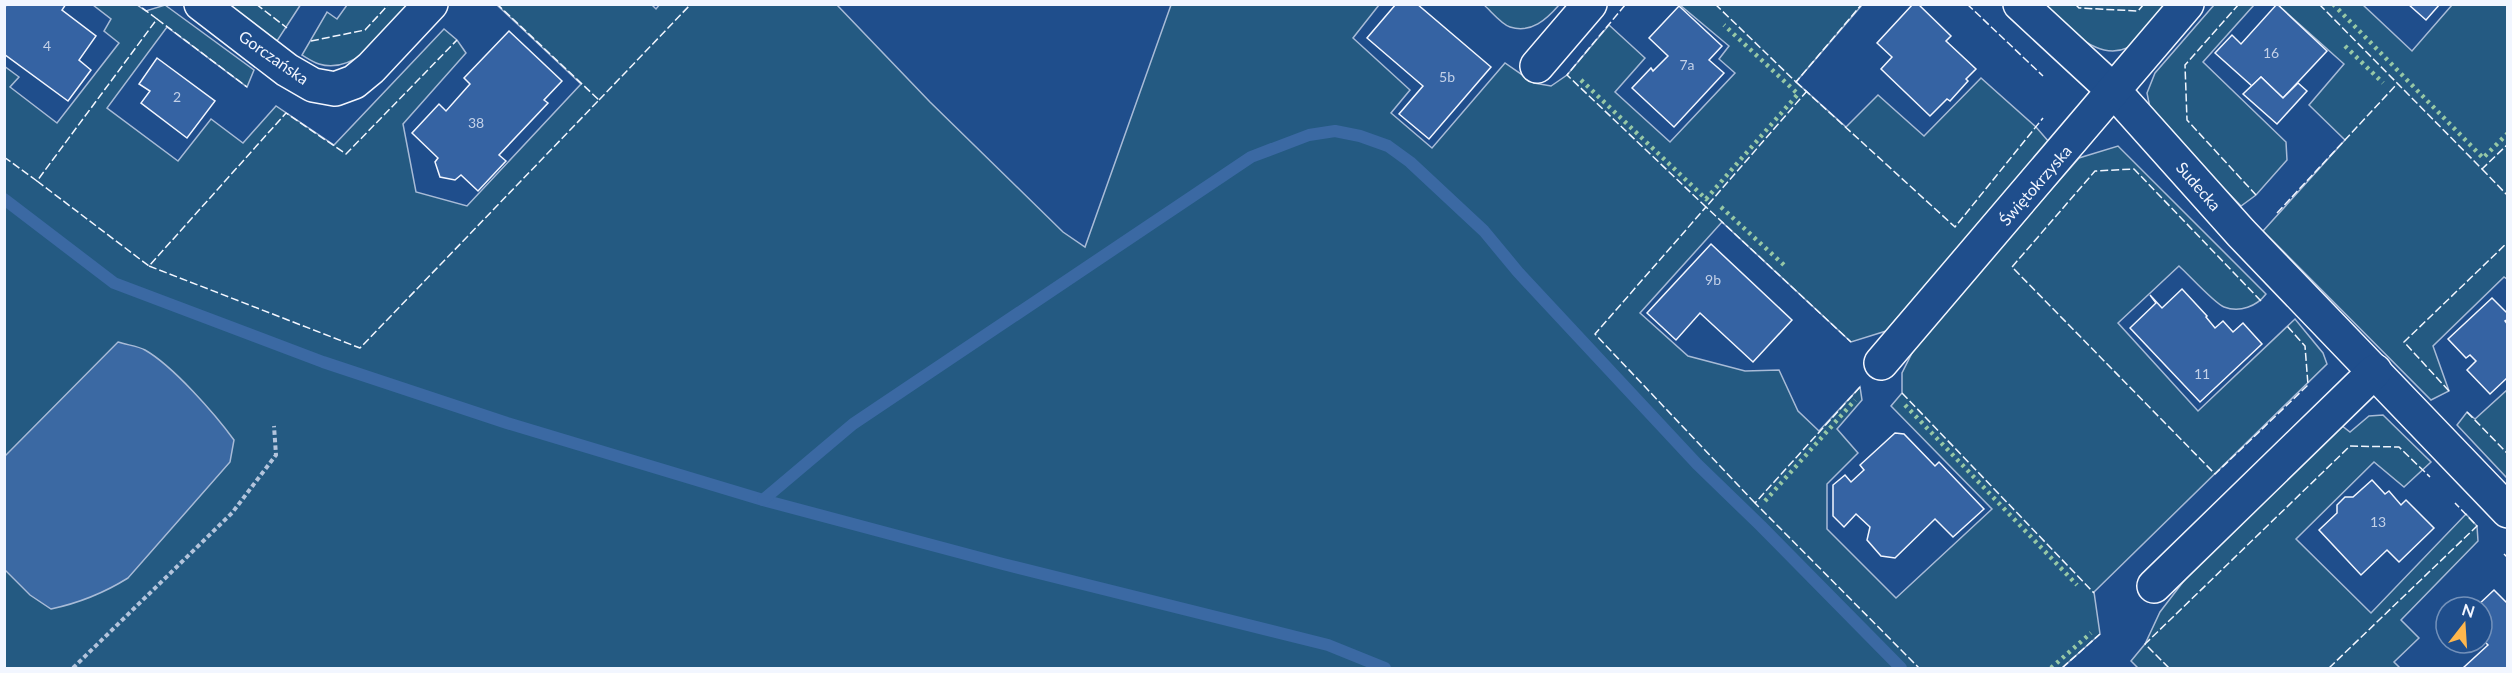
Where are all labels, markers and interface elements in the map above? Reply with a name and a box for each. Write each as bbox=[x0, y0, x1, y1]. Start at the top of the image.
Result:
street label: Gorczańska bbox=[235, 26, 313, 88]
house number: 4 bbox=[43, 37, 51, 54]
house number: 16 bbox=[2263, 44, 2279, 61]
house number: 7a bbox=[1679, 56, 1695, 73]
house number: 5b bbox=[1439, 68, 1455, 85]
house number: 2 bbox=[173, 88, 181, 105]
house number: 38 bbox=[468, 114, 484, 131]
street label: Świętokrzyska bbox=[1995, 141, 2075, 229]
street label: Sudecka bbox=[2173, 158, 2225, 214]
house number: 9b bbox=[1705, 271, 1721, 288]
house number: 11 bbox=[2194, 365, 2210, 382]
house number: 13 bbox=[2370, 513, 2386, 530]
north arrow bbox=[2434, 595, 2494, 655]
text: N bbox=[2460, 599, 2477, 621]

